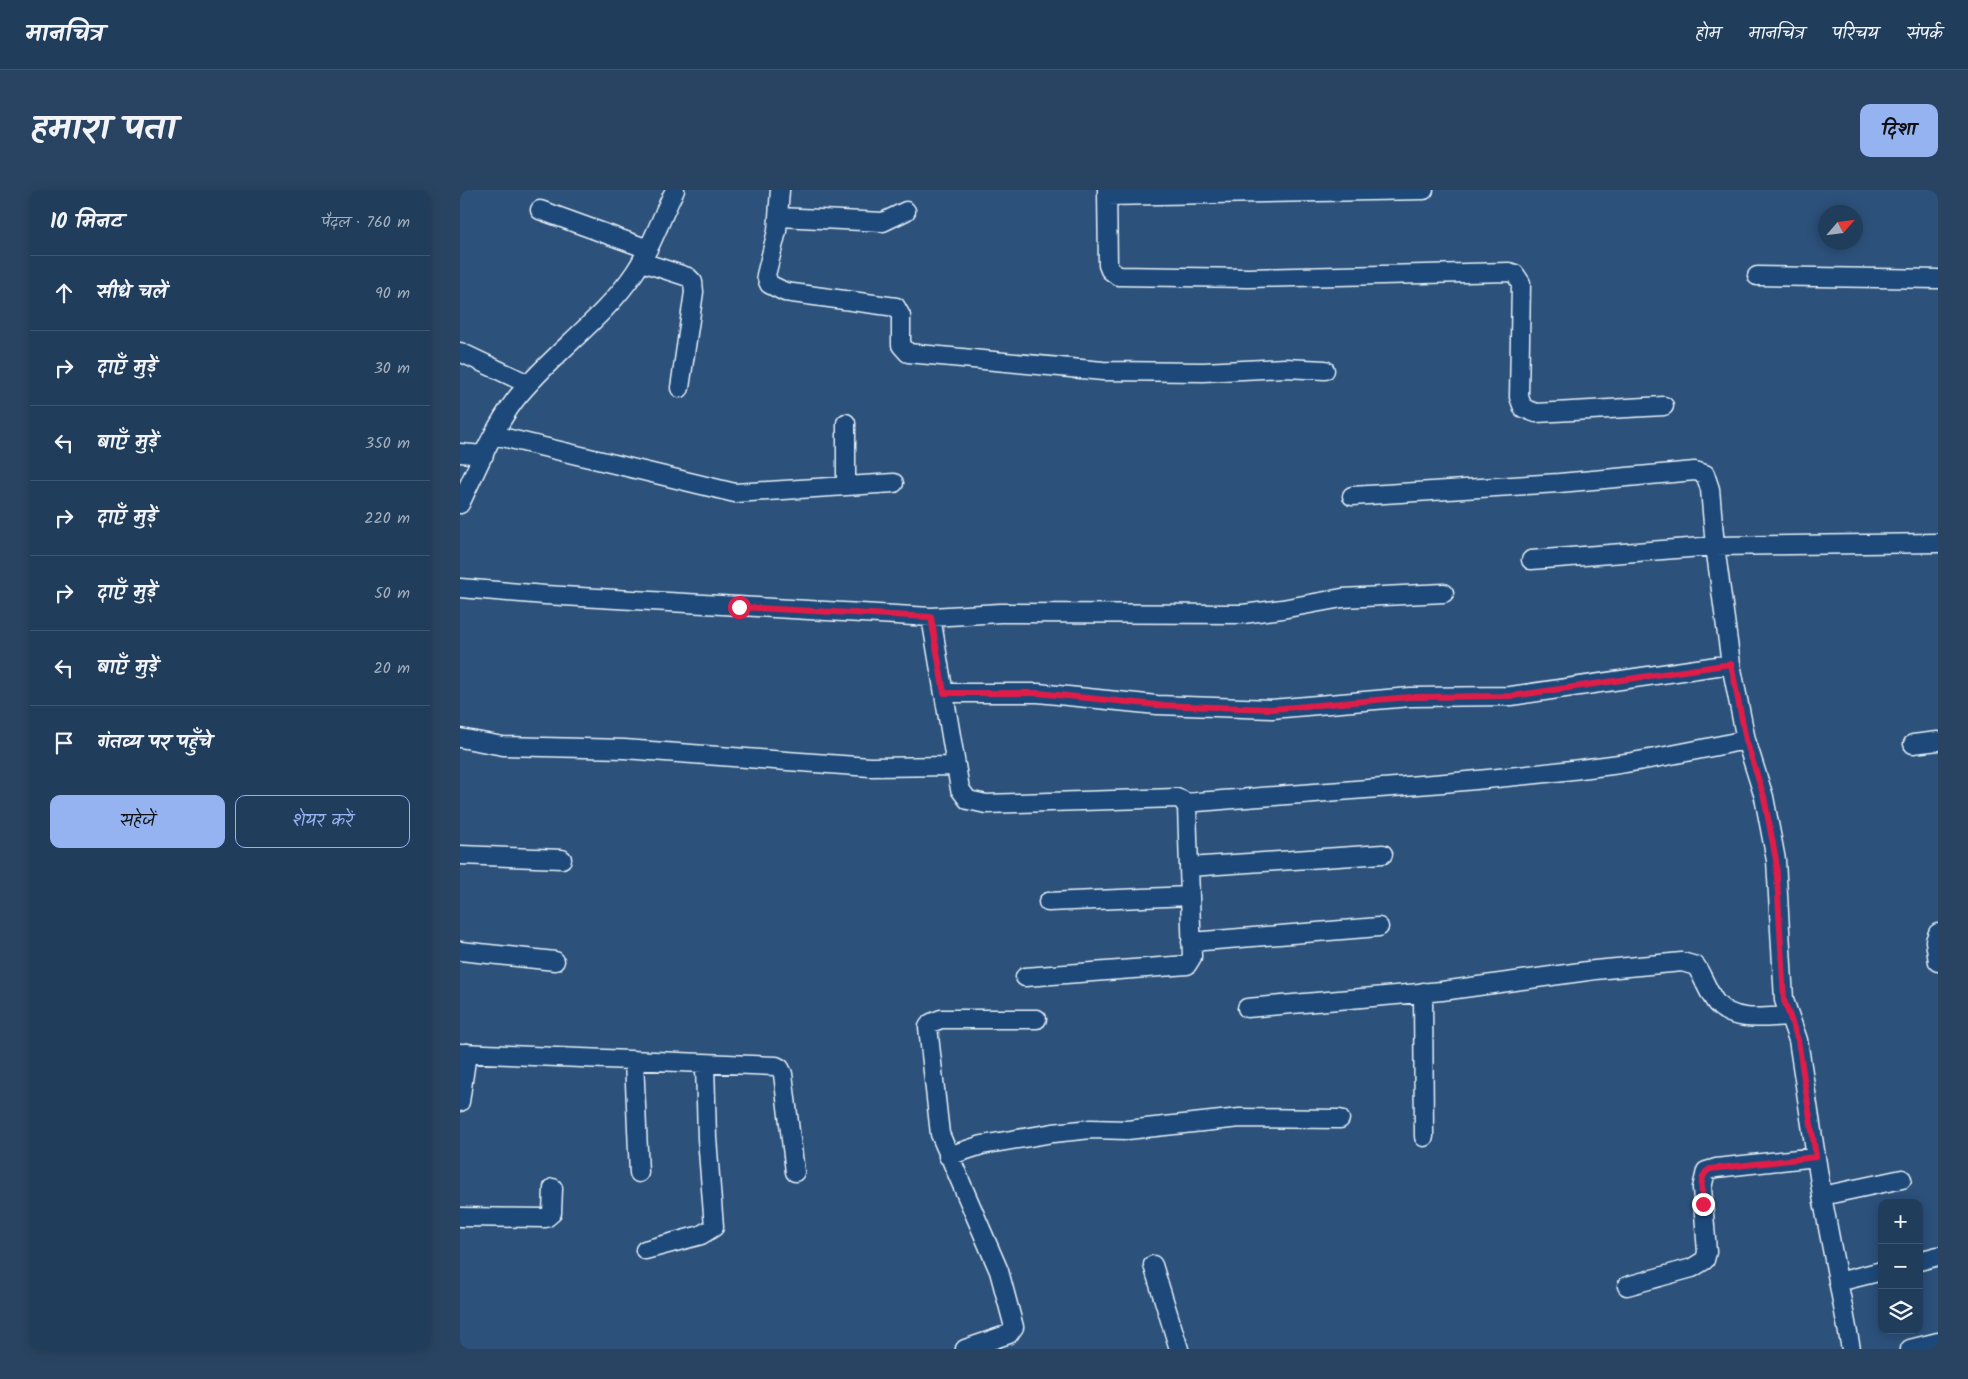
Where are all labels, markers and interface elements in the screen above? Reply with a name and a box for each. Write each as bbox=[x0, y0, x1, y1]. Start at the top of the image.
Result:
text: मानचित्र bbox=[25, 15, 104, 54]
text: होम bbox=[1695, 20, 1720, 49]
text: मानचित्र bbox=[1748, 20, 1804, 49]
text: परिचय bbox=[1832, 20, 1878, 49]
text: संपर्क bbox=[1906, 20, 1943, 49]
text: हमारा पता bbox=[30, 102, 176, 158]
button: दिशा bbox=[1860, 104, 1938, 157]
north arrow bbox=[1818, 205, 1863, 250]
text: 10 मिनट bbox=[50, 206, 123, 239]
text: पैदल · 760 m bbox=[322, 210, 410, 235]
text: सीधे चलें bbox=[97, 278, 167, 308]
icon: ahead bbox=[50, 279, 78, 307]
text: 90 m bbox=[375, 281, 410, 306]
text: दाएँ मुड़ें bbox=[97, 353, 156, 383]
icon: right bbox=[50, 354, 78, 382]
text: 30 m bbox=[374, 356, 410, 381]
text: बाएँ मुड़ें bbox=[97, 428, 158, 458]
icon: left bbox=[50, 429, 78, 457]
text: 350 m bbox=[365, 431, 410, 456]
text: दाएँ मुड़ें bbox=[97, 503, 156, 533]
icon: right bbox=[50, 504, 78, 532]
text: 220 m bbox=[364, 506, 410, 531]
text: दाएँ मुड़ें bbox=[97, 578, 156, 608]
icon: right bbox=[50, 579, 78, 607]
text: 50 m bbox=[374, 581, 410, 606]
route start bbox=[728, 596, 751, 619]
text: बाएँ मुड़ें bbox=[97, 653, 158, 683]
icon: left bbox=[50, 654, 78, 682]
text: 20 m bbox=[374, 656, 410, 681]
text: गंतव्य पर पहुँचे bbox=[97, 728, 212, 758]
icon: arrive bbox=[50, 729, 78, 757]
button: सहेजें bbox=[50, 795, 225, 848]
button: शेयर करें bbox=[235, 795, 410, 848]
route end bbox=[1692, 1193, 1715, 1216]
map controls bbox=[1878, 1199, 1923, 1334]
button: + bbox=[1878, 1199, 1923, 1244]
button: − bbox=[1878, 1244, 1923, 1289]
button: layers bbox=[1878, 1289, 1923, 1334]

